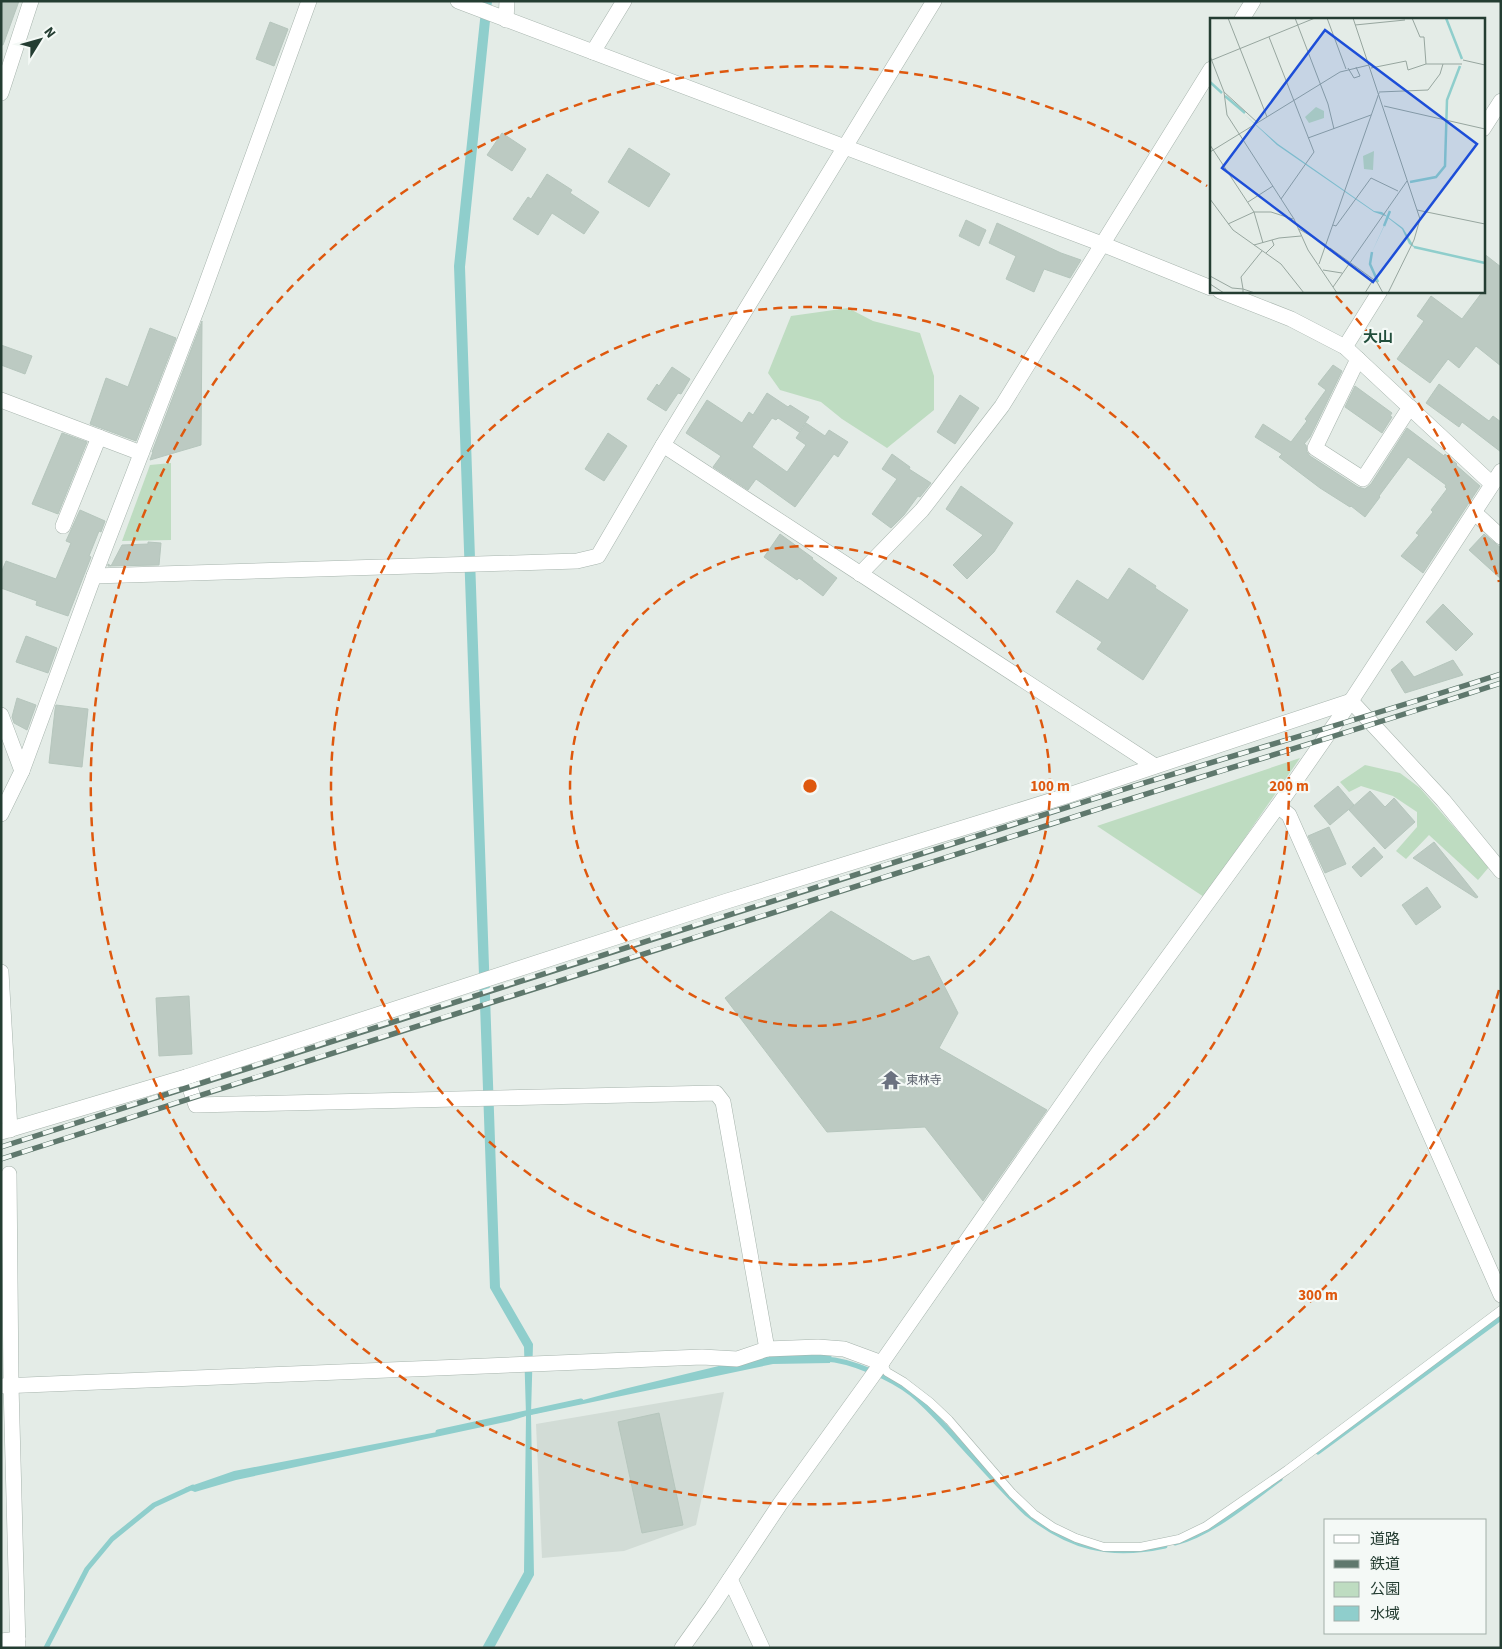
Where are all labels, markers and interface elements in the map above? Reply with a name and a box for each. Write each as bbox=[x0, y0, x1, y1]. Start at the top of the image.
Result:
north arrow bbox=[15, 15, 65, 65]
inset map bbox=[1210, 18, 1484, 292]
text: N bbox=[39, 23, 60, 43]
district label: 大山 bbox=[1363, 327, 1393, 348]
text: 100 m bbox=[1030, 776, 1070, 797]
text: 200 m bbox=[1269, 776, 1309, 797]
centre of rings bbox=[801, 777, 819, 795]
temple icon: 東林寺 bbox=[880, 1069, 902, 1091]
place label: 東林寺 bbox=[906, 1072, 942, 1089]
text: 300 m bbox=[1298, 1285, 1338, 1306]
legend bbox=[1324, 1519, 1487, 1634]
text: 道路 bbox=[1370, 1529, 1400, 1550]
text: 鉄道 bbox=[1370, 1554, 1400, 1575]
text: 公園 bbox=[1370, 1579, 1400, 1600]
text: 水域 bbox=[1370, 1604, 1400, 1625]

